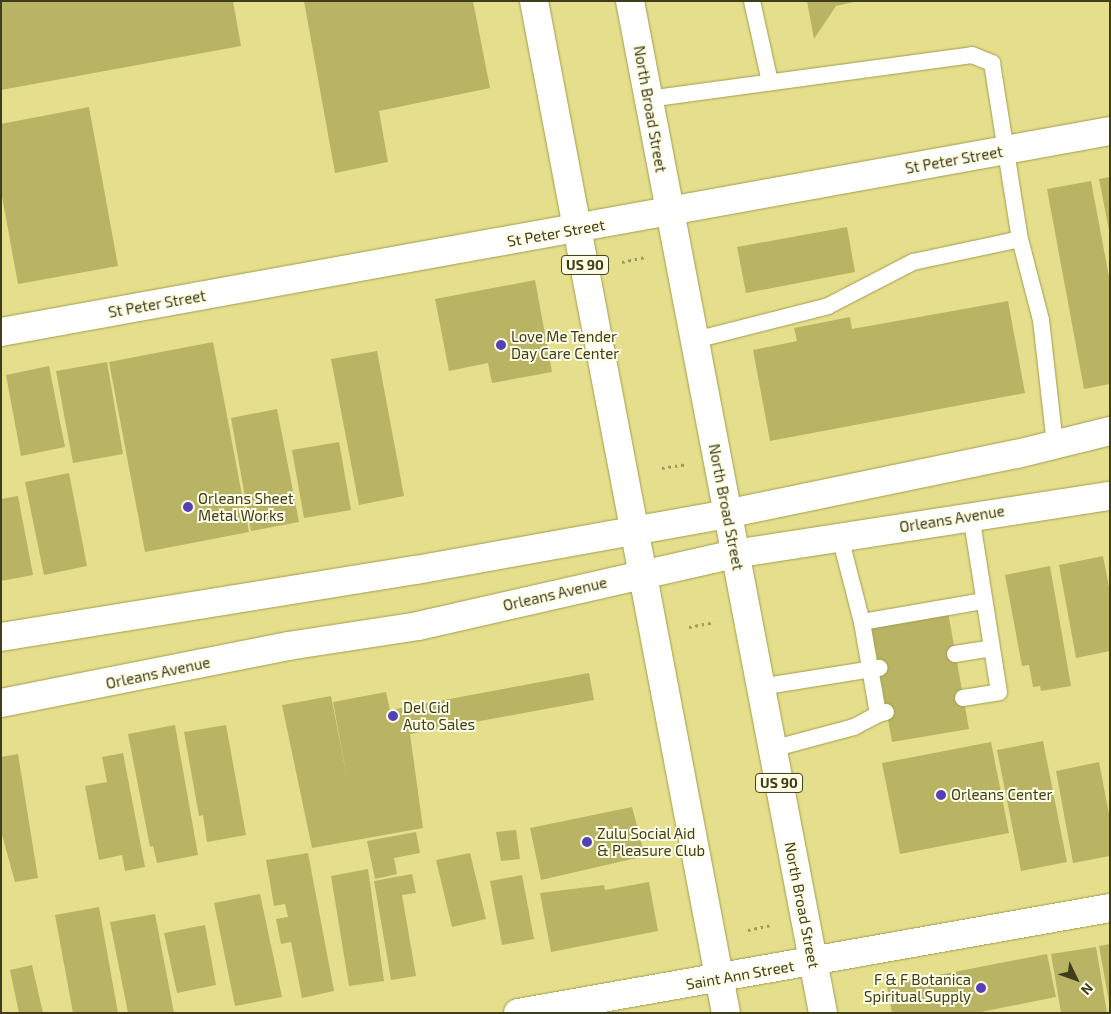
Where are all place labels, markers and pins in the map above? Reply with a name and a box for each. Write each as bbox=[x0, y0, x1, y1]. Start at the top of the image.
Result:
place label: Love Me Tender Day Care Center bbox=[511, 327, 620, 362]
marker: Love Me Tender Day Care Center bbox=[495, 339, 507, 351]
place label: Orleans Sheet Metal Works bbox=[198, 489, 293, 524]
marker: Orleans Sheet Metal Works bbox=[182, 501, 194, 513]
place label: Del Cid Auto Sales bbox=[403, 698, 475, 733]
marker: Del Cid Auto Sales bbox=[387, 710, 399, 722]
place label: Orleans Center bbox=[951, 786, 1053, 804]
marker: Orleans Center bbox=[935, 789, 947, 801]
place label: Zulu Social Aid & Pleasure Club bbox=[597, 824, 705, 859]
marker: Zulu Social Aid & Pleasure Club bbox=[581, 836, 593, 848]
place label: F & F Botanica Spiritual Supply bbox=[864, 970, 971, 1005]
marker: F & F Botanica Spiritual Supply bbox=[975, 982, 987, 994]

